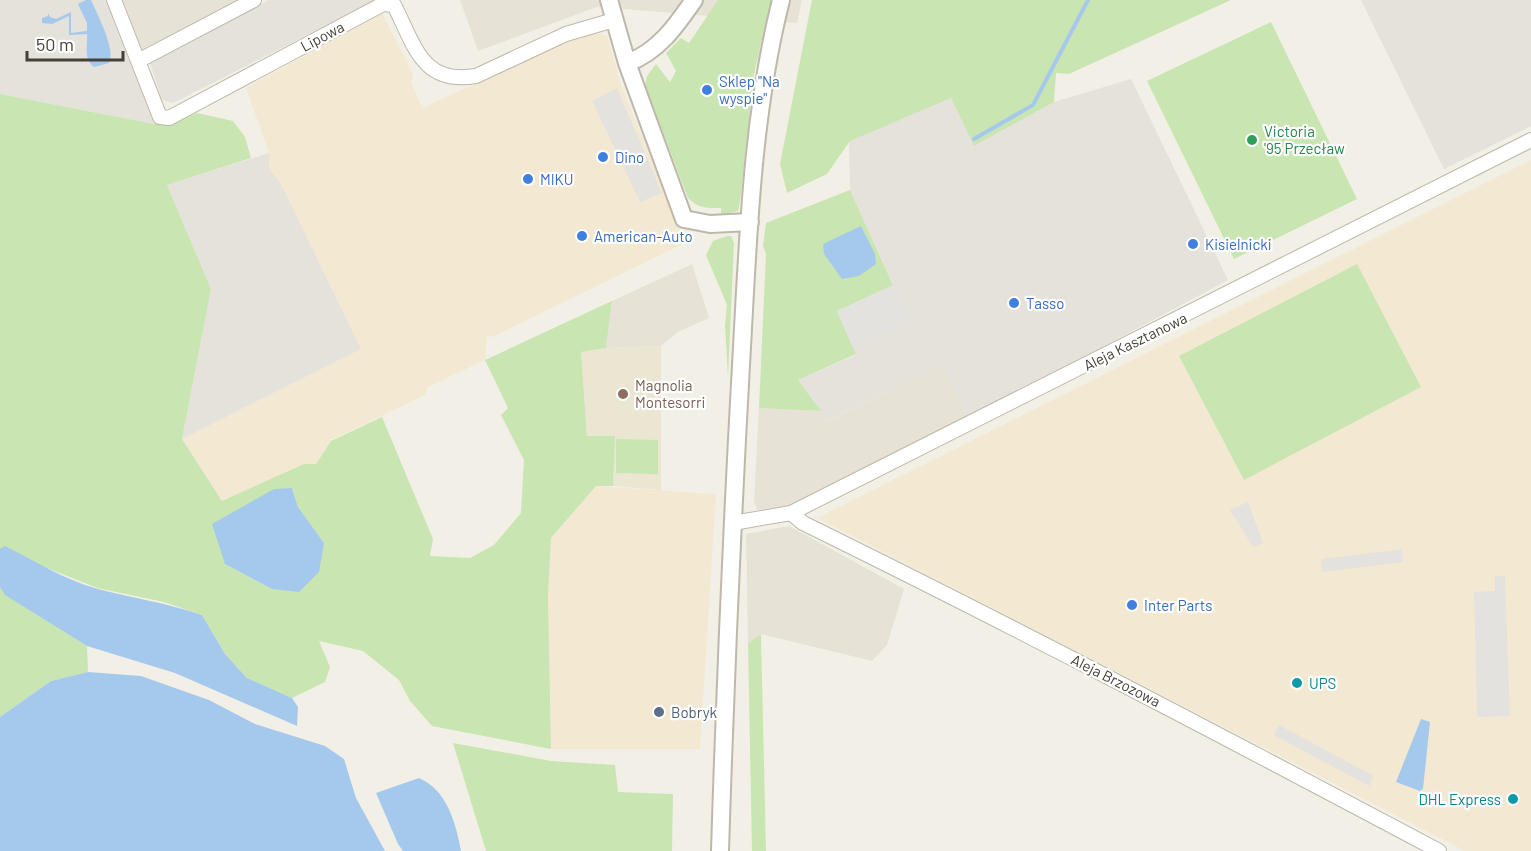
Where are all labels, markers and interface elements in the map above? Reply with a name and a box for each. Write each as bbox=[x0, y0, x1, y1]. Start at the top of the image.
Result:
street label: Lipowa bbox=[297, 17, 347, 55]
scale bar bbox=[27, 24, 123, 62]
text: 50 m bbox=[36, 33, 74, 55]
place label: Sklep "Na wyspie" bbox=[719, 72, 780, 107]
marker: Sklep "Na wyspie" bbox=[700, 83, 714, 97]
place label: Victoria '95 Przecław bbox=[1264, 122, 1345, 157]
marker: Victoria '95 Przecław bbox=[1245, 133, 1259, 147]
place label: Dino bbox=[615, 148, 644, 166]
marker: Dino bbox=[596, 150, 610, 164]
place label: MIKU bbox=[540, 170, 574, 188]
marker: MIKU bbox=[521, 172, 535, 186]
place label: American-Auto bbox=[594, 227, 693, 245]
marker: American-Auto bbox=[575, 229, 589, 243]
place label: Kisielnicki bbox=[1205, 235, 1272, 253]
marker: Kisielnicki bbox=[1186, 237, 1200, 251]
place label: Tasso bbox=[1026, 294, 1064, 312]
marker: Tasso bbox=[1007, 296, 1021, 310]
street label: Aleja Kasztanowa bbox=[1080, 308, 1190, 374]
place label: Magnolia Montesorri bbox=[635, 376, 705, 411]
marker: Magnolia Montesorri bbox=[616, 387, 630, 401]
place label: Inter Parts bbox=[1144, 596, 1213, 614]
marker: Inter Parts bbox=[1125, 598, 1139, 612]
street label: Aleja Brzozowa bbox=[1068, 650, 1164, 710]
place label: UPS bbox=[1309, 674, 1336, 692]
marker: UPS bbox=[1290, 676, 1304, 690]
place label: Bobryk bbox=[671, 703, 718, 721]
marker: Bobryk bbox=[652, 705, 666, 719]
place label: DHL Express bbox=[1418, 790, 1501, 808]
marker: DHL Express bbox=[1506, 792, 1520, 806]

